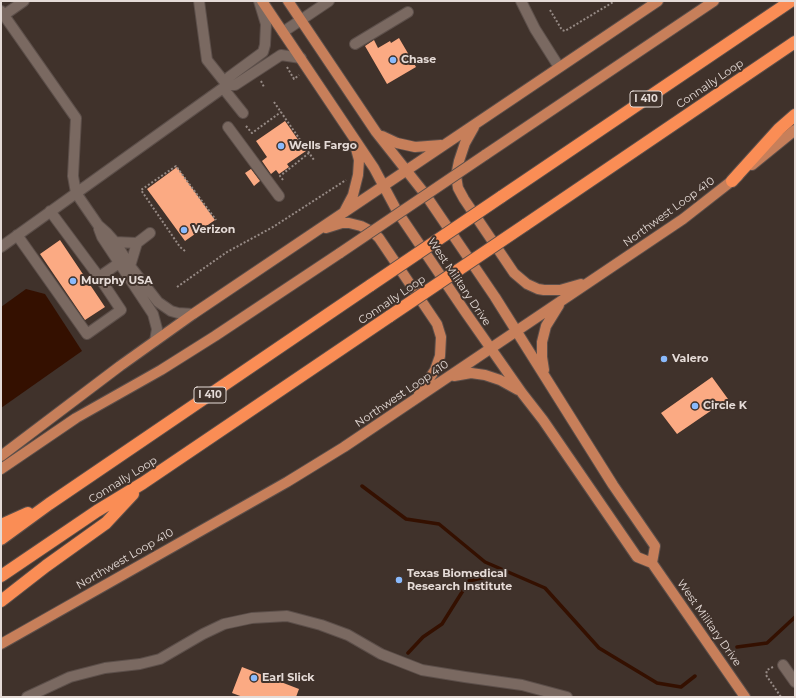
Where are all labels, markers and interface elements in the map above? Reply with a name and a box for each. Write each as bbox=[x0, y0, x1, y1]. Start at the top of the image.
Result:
place label: Chase bbox=[401, 53, 436, 67]
marker: Chase bbox=[388, 55, 398, 65]
street label: Connally Loop bbox=[674, 57, 746, 111]
road number: I 410 bbox=[630, 91, 662, 107]
place label: Wells Fargo bbox=[289, 139, 357, 153]
marker: Wells Fargo bbox=[276, 141, 286, 151]
street label: Northwest Loop 410 bbox=[621, 174, 717, 250]
place label: Verizon bbox=[192, 223, 235, 237]
marker: Verizon bbox=[179, 225, 189, 235]
street label: West Military Drive bbox=[425, 236, 493, 328]
street label: Connally Loop bbox=[356, 273, 428, 327]
place label: Murphy USA bbox=[81, 274, 153, 288]
marker: Murphy USA bbox=[68, 276, 78, 286]
place label: Valero bbox=[672, 352, 708, 366]
marker: Valero bbox=[659, 354, 669, 364]
street label: Northwest Loop 410 bbox=[353, 358, 451, 430]
road number: I 410 bbox=[194, 387, 226, 403]
place label: Circle K bbox=[703, 399, 747, 413]
marker: Circle K bbox=[690, 401, 700, 411]
street label: Connally Loop bbox=[86, 454, 160, 506]
street label: Northwest Loop 410 bbox=[74, 526, 176, 592]
place label: Texas Biomedical Research Institute bbox=[407, 567, 512, 593]
marker: Texas Biomedical Research Institute bbox=[394, 575, 404, 585]
street label: West Military Drive bbox=[674, 577, 744, 669]
place label: Earl Slick bbox=[262, 671, 315, 685]
marker: Earl Slick bbox=[249, 673, 259, 683]

